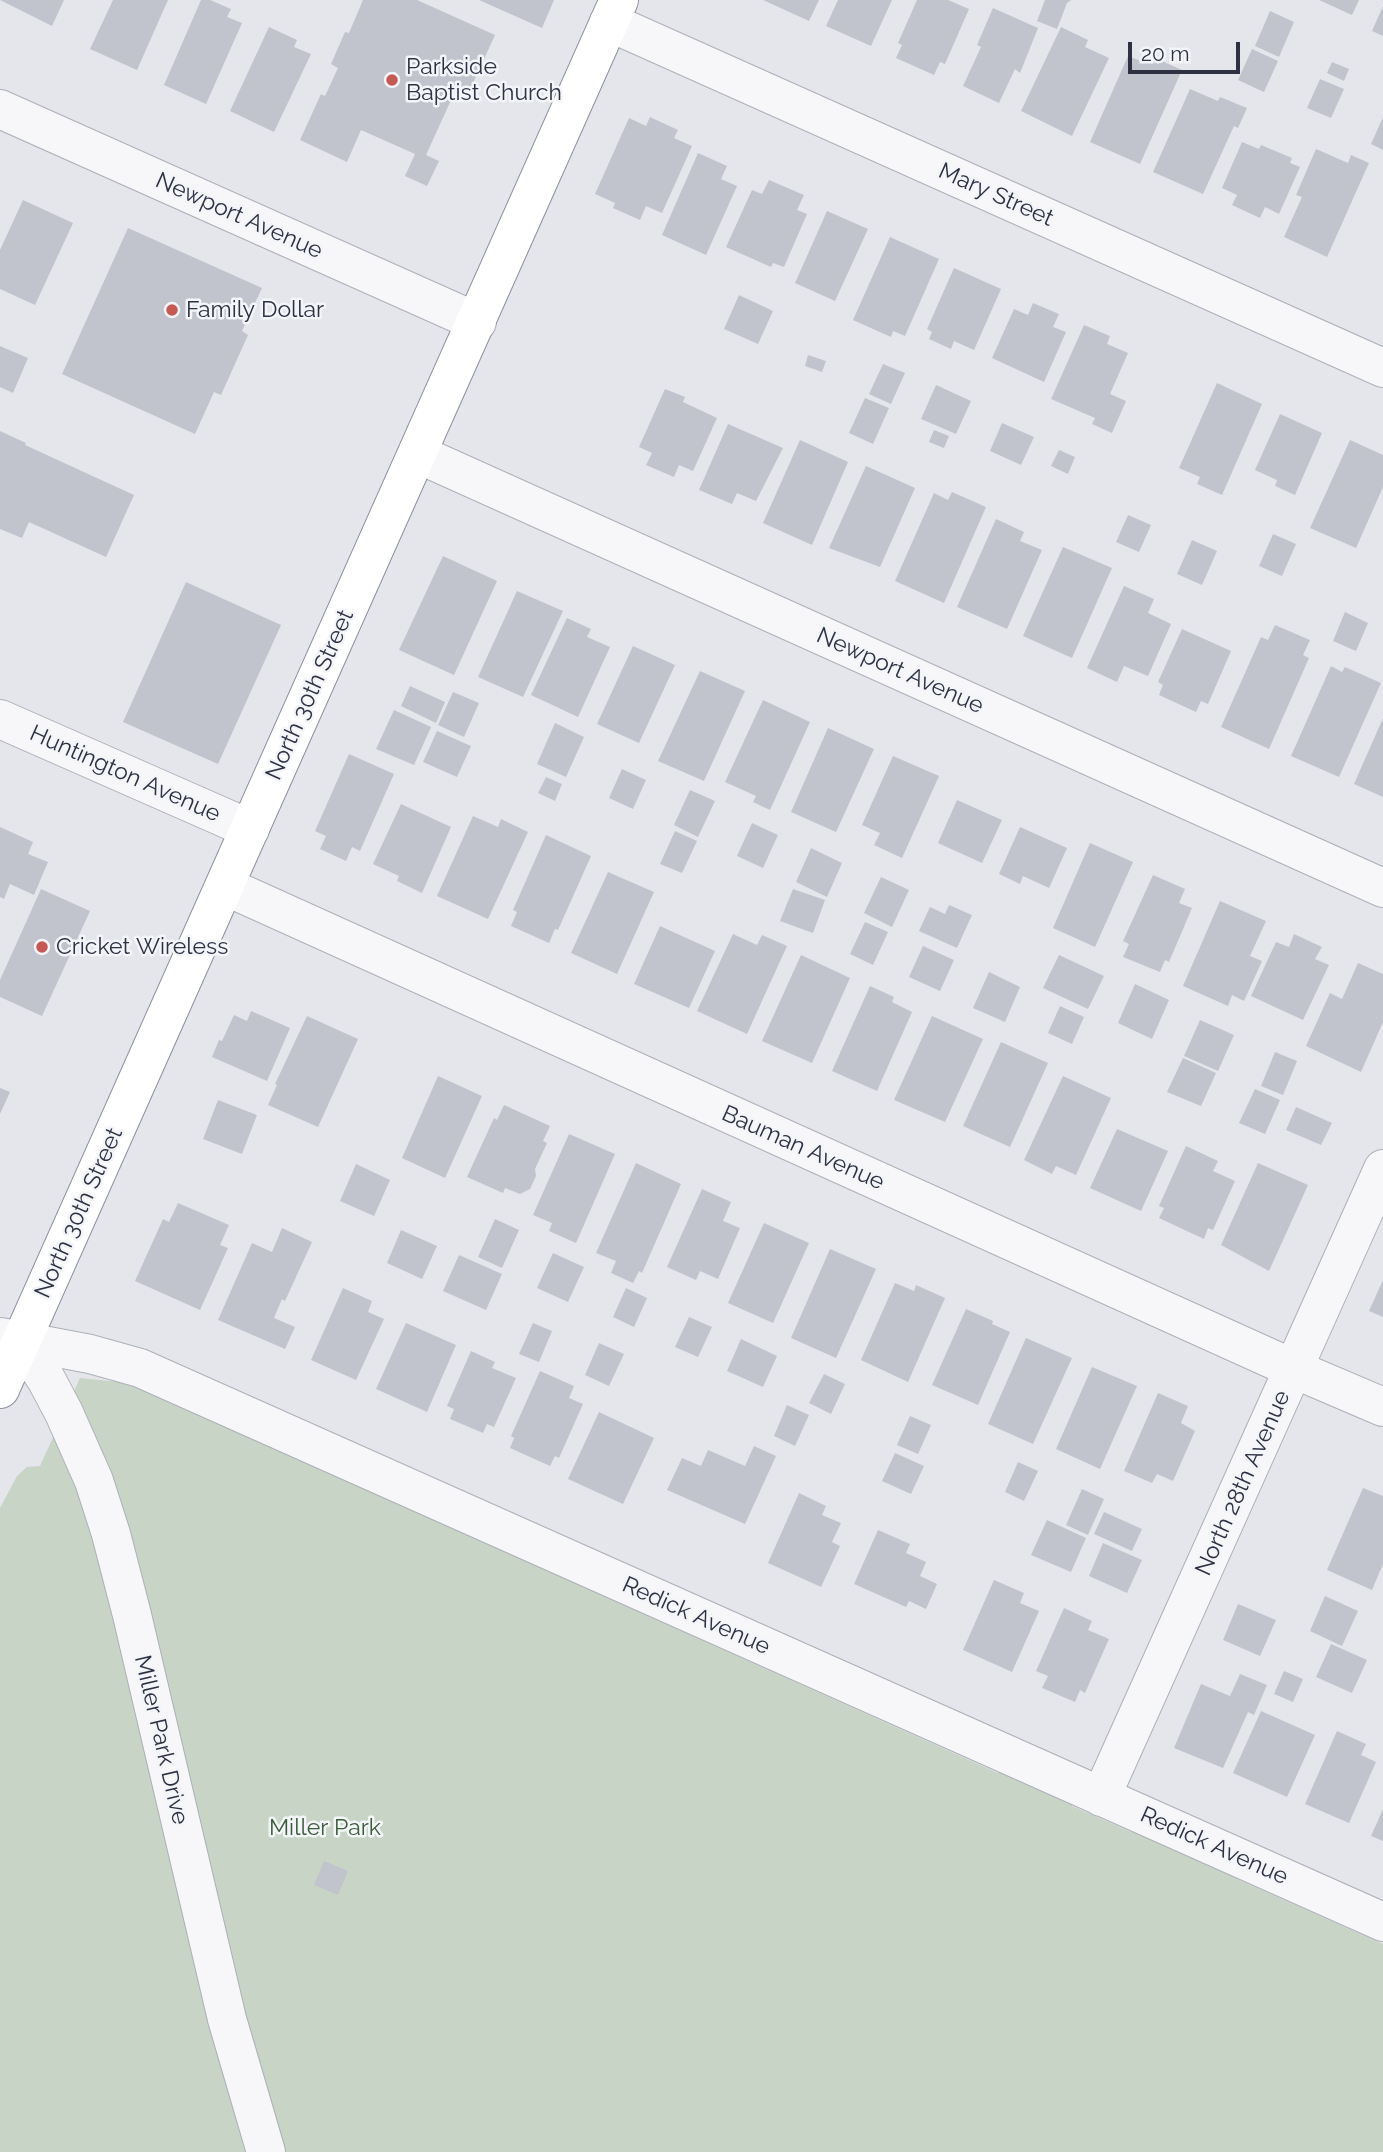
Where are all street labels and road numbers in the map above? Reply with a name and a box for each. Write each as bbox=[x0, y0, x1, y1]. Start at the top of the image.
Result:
street label: Mary Street bbox=[934, 157, 1058, 233]
street label: Newport Avenue bbox=[151, 167, 327, 265]
street label: North 30th Street bbox=[260, 606, 360, 784]
street label: Newport Avenue bbox=[812, 622, 988, 720]
street label: Huntington Avenue bbox=[26, 720, 224, 828]
street label: Bauman Avenue bbox=[717, 1100, 889, 1196]
street label: North 30th Street bbox=[29, 1124, 129, 1302]
street label: North 28th Avenue bbox=[1190, 1386, 1296, 1580]
street label: Redick Avenue bbox=[618, 1571, 774, 1661]
street label: Miller Park Drive bbox=[128, 1653, 194, 1827]
street label: Redick Avenue bbox=[1136, 1801, 1292, 1891]

